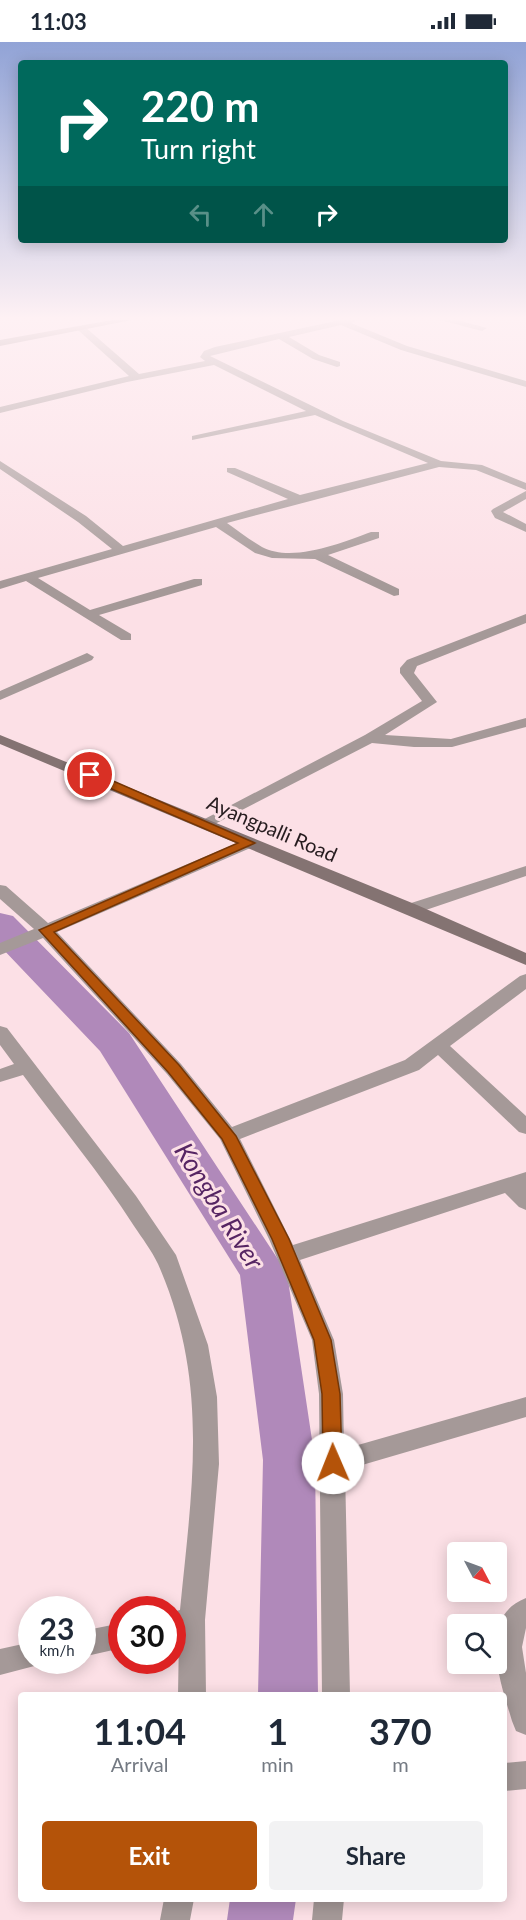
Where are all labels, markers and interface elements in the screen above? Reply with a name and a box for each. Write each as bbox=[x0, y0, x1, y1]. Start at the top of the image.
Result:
text: 11:03 bbox=[30, 8, 87, 35]
text: 220 m bbox=[141, 81, 259, 131]
icon: right bbox=[42, 84, 120, 162]
text: Turn right bbox=[141, 132, 256, 165]
icon: left bbox=[184, 198, 217, 231]
icon: ahead bbox=[247, 198, 280, 231]
icon: right bbox=[310, 198, 343, 231]
pin bbox=[64, 749, 115, 800]
icon: arrive bbox=[73, 758, 106, 791]
street label: Ayangpalli Road bbox=[204, 790, 341, 866]
water label: Kongba River bbox=[169, 1137, 272, 1275]
position arrow bbox=[301, 1431, 365, 1495]
north arrow bbox=[447, 1542, 507, 1602]
map controls bbox=[447, 1542, 507, 1674]
speed limit sign: 30 bbox=[108, 1596, 186, 1674]
text: 23 bbox=[40, 1610, 74, 1646]
button: search bbox=[447, 1614, 507, 1674]
text: km/h bbox=[39, 1641, 75, 1659]
text: 11:04 bbox=[93, 1709, 186, 1753]
text: 1 bbox=[267, 1709, 288, 1753]
text: 370 bbox=[369, 1709, 432, 1753]
text: Arrival bbox=[111, 1752, 168, 1776]
text: min bbox=[261, 1752, 294, 1776]
text: m bbox=[392, 1752, 409, 1776]
button: Exit bbox=[42, 1821, 257, 1890]
button: Share bbox=[269, 1821, 483, 1890]

